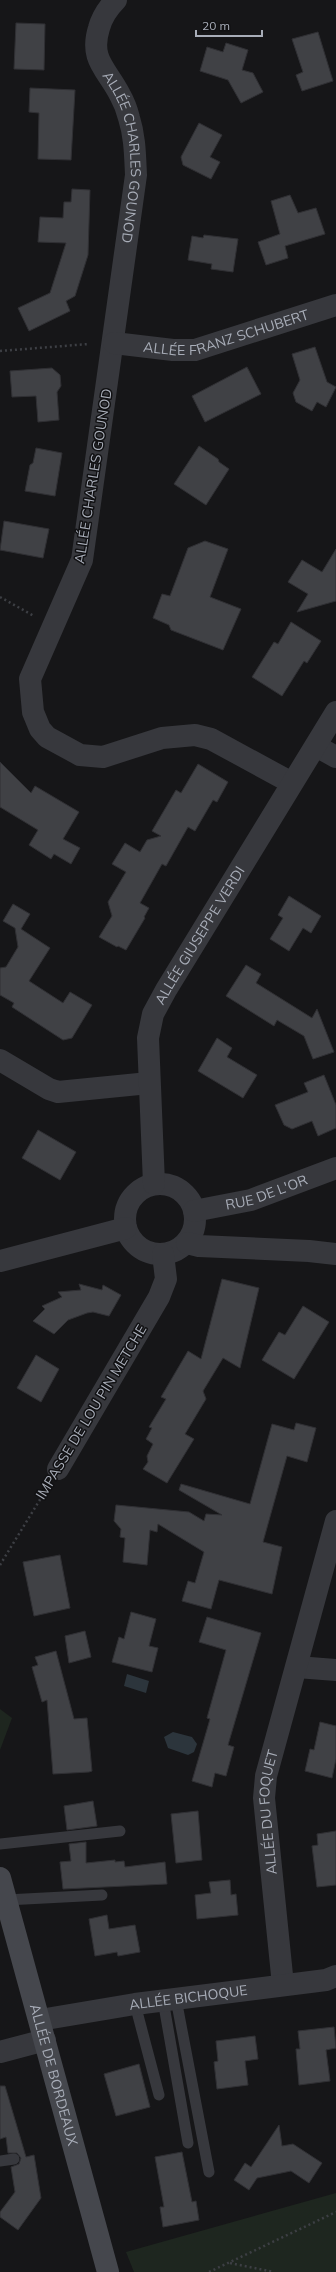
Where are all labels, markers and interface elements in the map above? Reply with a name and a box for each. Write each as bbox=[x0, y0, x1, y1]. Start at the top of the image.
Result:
scale bar bbox=[196, 12, 262, 38]
text: 20 m bbox=[202, 18, 230, 33]
street label: ALLÉE CHARLES GOUNOD bbox=[99, 68, 145, 244]
street label: ALLÉE FRANZ SCHUBERT bbox=[142, 305, 312, 359]
street label: ALLÉE CHARLES GOUNOD bbox=[70, 387, 116, 565]
street label: ALLÉE GIUSEPPE VERDI bbox=[151, 863, 249, 1008]
street label: RUE DE L'OR bbox=[224, 1170, 310, 1214]
street label: IMPASSE DE LOU PIN METCHE bbox=[32, 1321, 150, 1503]
street label: ALLÉE DU FOQUET bbox=[255, 1747, 282, 1876]
street label: ALLÉE BICHOQUE bbox=[128, 1981, 249, 2014]
street label: ALLÉE DE BORDEAUX bbox=[26, 2002, 82, 2148]

